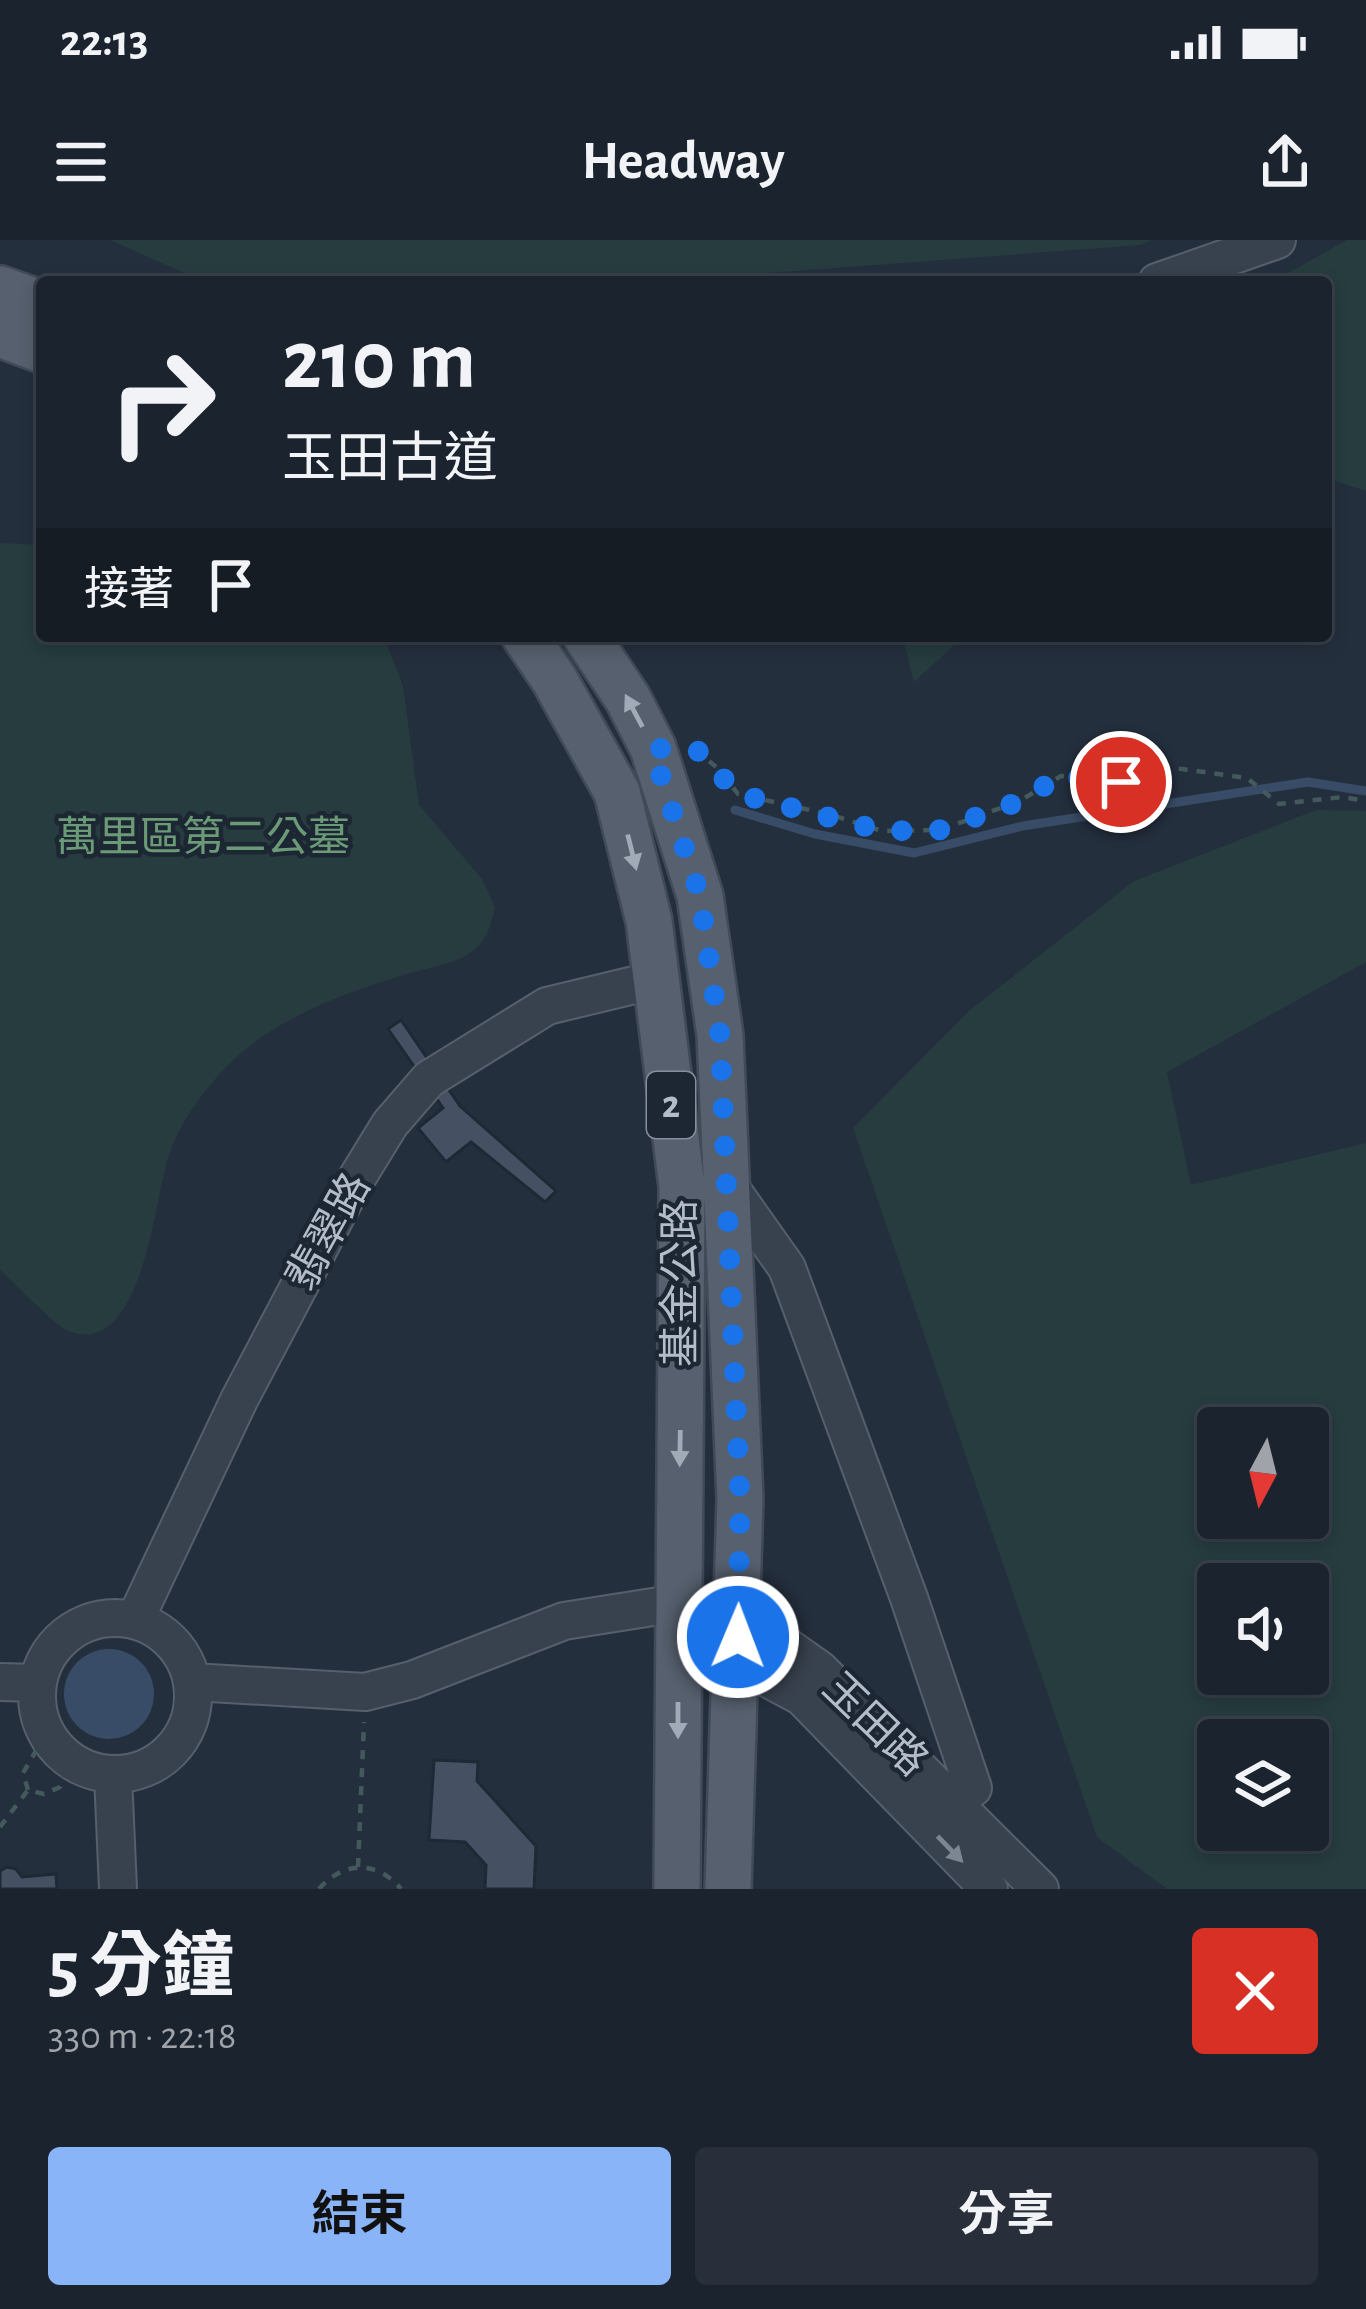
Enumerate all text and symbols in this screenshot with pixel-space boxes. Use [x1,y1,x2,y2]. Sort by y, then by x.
text: 22:13 [60,19,148,64]
icon: menu [48,129,114,195]
icon: share [1252,129,1318,195]
text: Headway [581,135,785,189]
text: 210 m [282,320,476,404]
icon: right [84,324,240,480]
text: 玉田古道 [282,433,498,487]
icon: arrive [198,552,264,618]
text: 接著 [84,568,174,613]
one-way arrow [624,693,644,728]
pin [1070,731,1172,833]
icon: arrive [1088,749,1154,815]
park label: 萬里區第二公墓 [56,815,350,859]
one-way arrow [623,833,642,870]
road number: 2 [647,1072,695,1138]
street label: 翡翠路 [278,1166,378,1297]
street label: 基金公路 [658,1199,702,1367]
north arrow [1197,1407,1329,1539]
map controls [1197,1407,1329,1851]
one-way arrow [670,1430,689,1468]
button: sound [1197,1563,1329,1695]
position arrow [675,1574,801,1700]
street label: 玉田路 [815,1665,936,1784]
one-way arrow [668,1702,687,1740]
button: layers [1197,1719,1329,1851]
one-way arrow [936,1834,964,1863]
button: close [1192,1928,1318,2054]
text: 5 分鐘 [48,1932,234,2004]
text: 330 m · 22:18 [48,2017,237,2056]
button: 結束 [48,2147,671,2285]
button: 分享 [695,2147,1318,2285]

